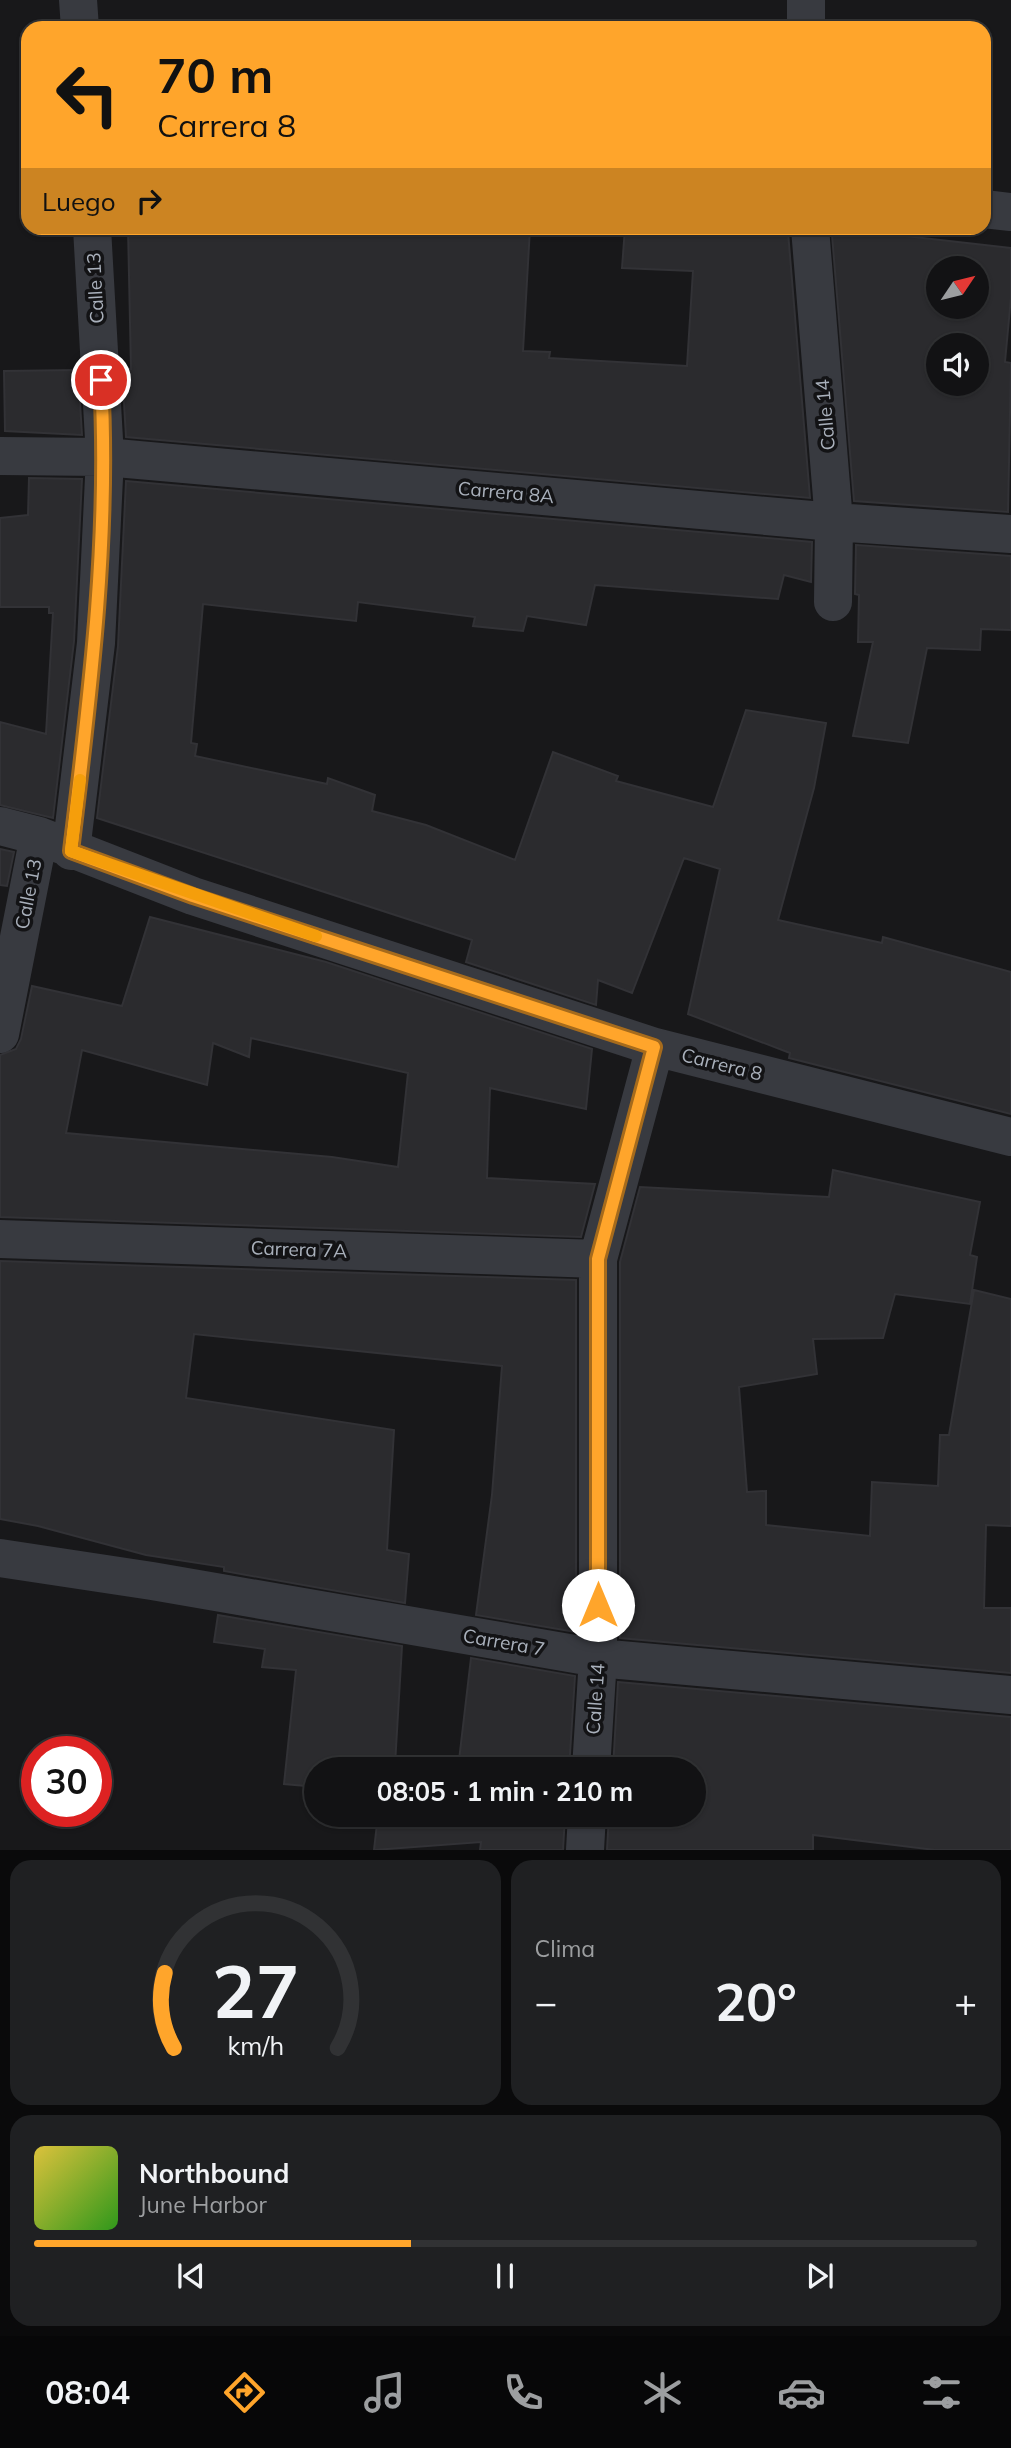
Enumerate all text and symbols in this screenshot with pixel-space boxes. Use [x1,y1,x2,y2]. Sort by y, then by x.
text: 70 m [157,44,273,105]
icon: left [42,49,133,140]
text: Carrera 8 [157,105,296,145]
icon: right [130,182,168,220]
text: Luego [42,185,116,218]
street label: Calle 13 [81,252,109,324]
north arrow [926,256,989,318]
map controls [926,256,989,396]
button: sound [926,333,989,396]
pin [71,350,131,410]
icon: arrive [82,361,120,399]
street label: Calle 14 [810,378,840,452]
street label: Carrera 8A [457,476,555,508]
street label: Calle 13 [9,857,47,931]
street label: Carrera 8 [679,1042,765,1086]
street label: Carrera 7A [250,1235,348,1263]
position arrow [561,1568,635,1642]
street label: Carrera 7 [461,1623,547,1661]
street label: Calle 14 [581,1663,609,1735]
speed limit sign: 30 [21,1736,112,1827]
text: 08:05 · 1 min · 210 m [377,1775,633,1808]
text: Clima [535,1934,595,1963]
text: 27 [212,1946,299,2037]
text: 20° [715,1969,797,2034]
text: − [535,1978,557,2026]
text: + [954,1978,977,2026]
text: km/h [227,2030,284,2061]
text: Northbound [139,2157,289,2190]
text: June Harbor [139,2190,267,2219]
icon: previous [172,2257,210,2295]
icon: pause [486,2257,524,2295]
icon: next [801,2257,839,2295]
icon: directions [220,2368,269,2417]
icon: music [360,2368,409,2417]
icon: phone [499,2368,548,2417]
icon: climate [638,2368,687,2417]
icon: car [777,2368,826,2417]
icon: filters [917,2368,966,2417]
text: 08:04 [45,2372,130,2412]

